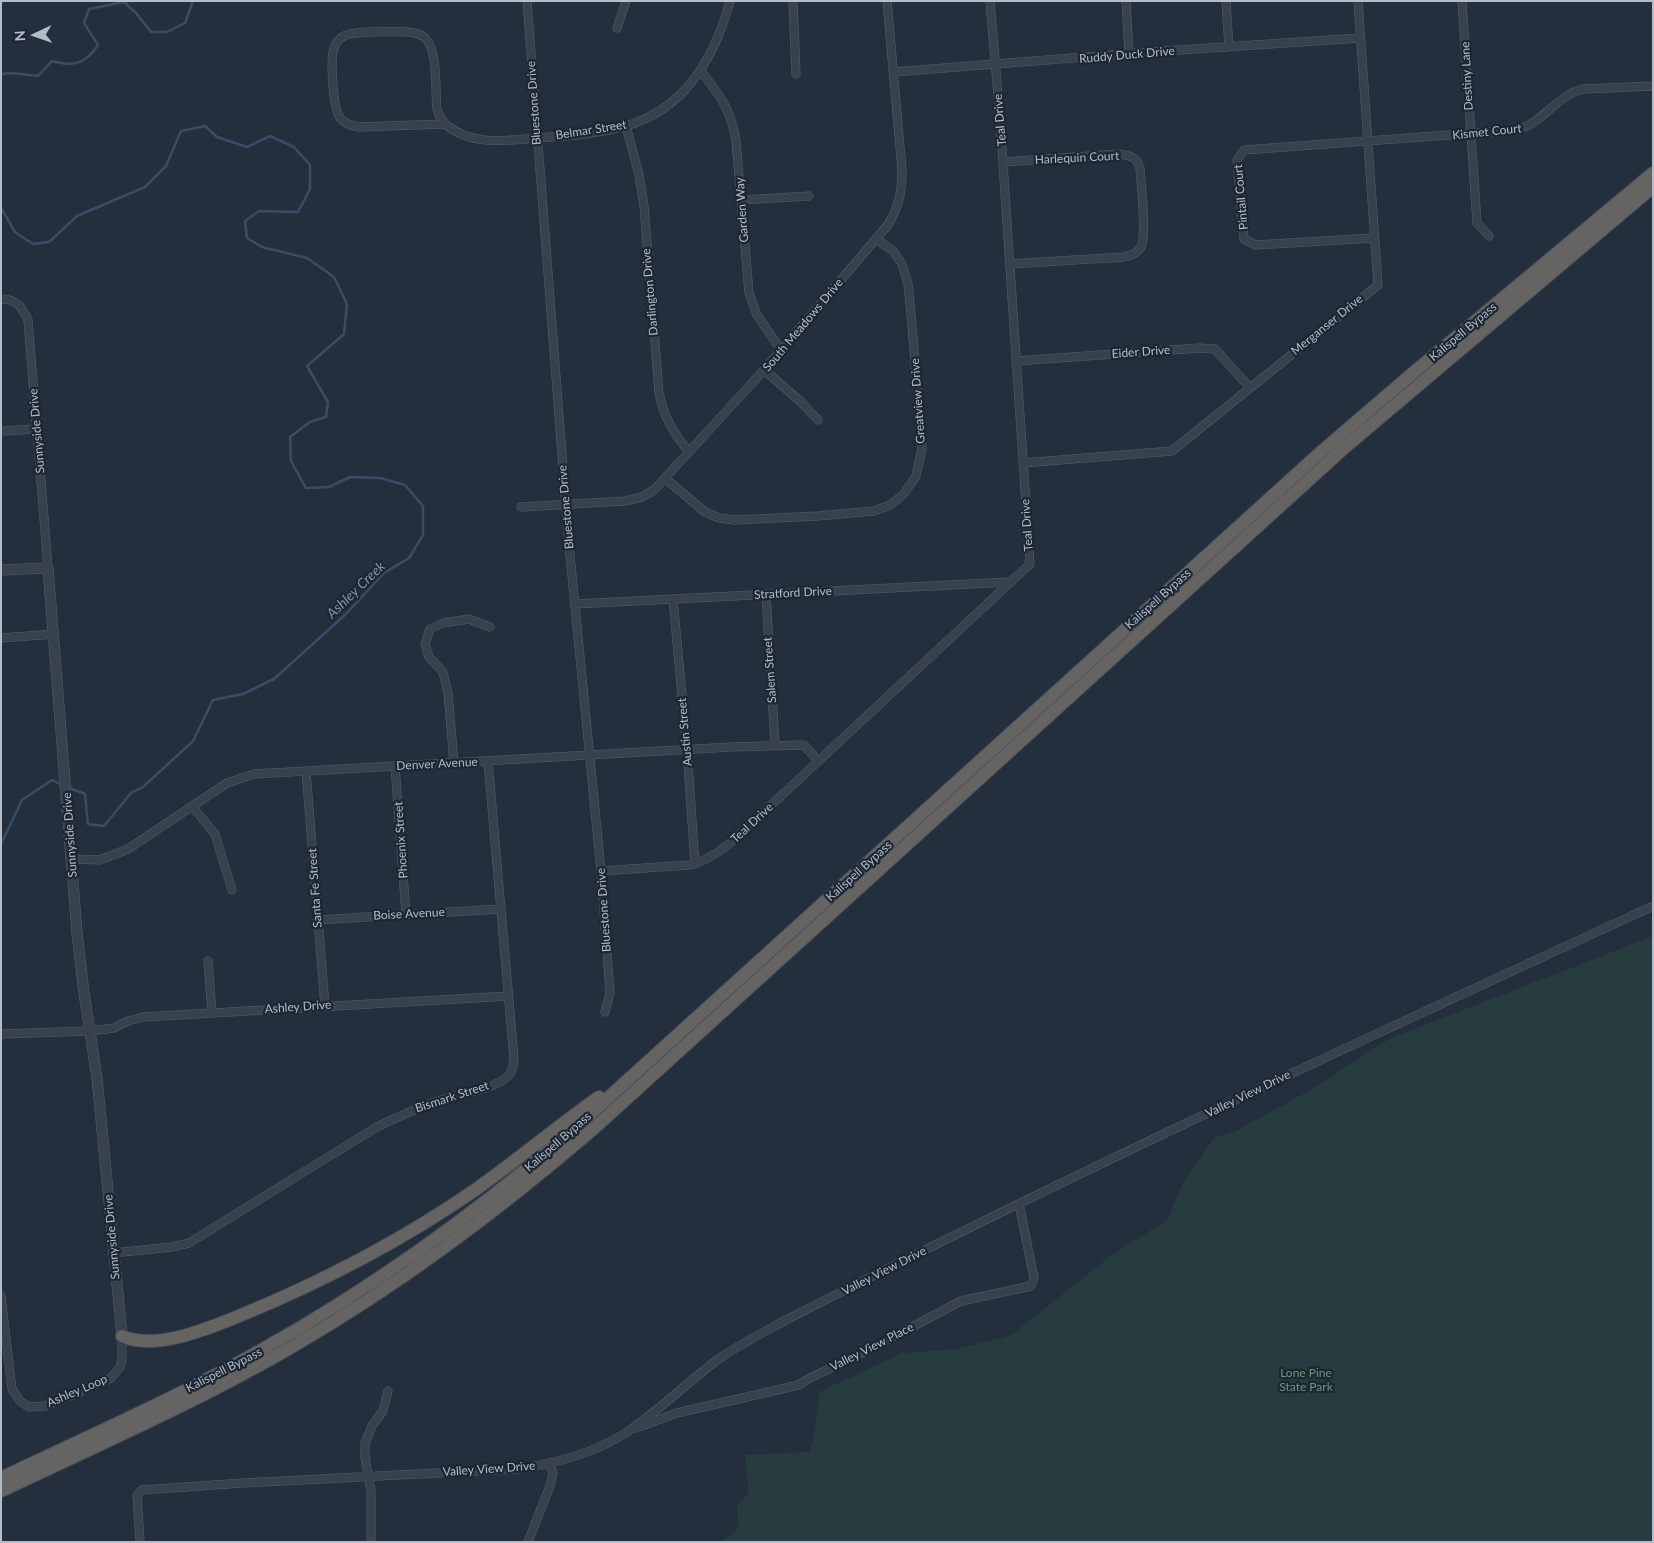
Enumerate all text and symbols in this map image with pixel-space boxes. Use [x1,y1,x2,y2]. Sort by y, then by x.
north arrow [10,10,60,60]
text: N [11,30,28,42]
street label: Destiny Lane [1458,41,1476,111]
street label: Ruddy Duck Drive [1079,44,1175,66]
street label: Bluestone Drive [524,60,544,146]
street label: Teal Drive [991,93,1009,147]
street label: Belmar Street [554,117,628,143]
street label: Kismet Court [1452,121,1522,143]
street label: Harlequin Court [1034,149,1120,167]
street label: Pintail Court [1231,164,1251,230]
street label: Garden Way [733,177,751,243]
street label: Darlington Drive [639,248,661,336]
street label: South Meadows Drive [760,276,846,374]
street label: Merganser Drive [1288,292,1366,358]
street label: Kalispell Bypass [1426,300,1500,364]
street label: Eider Drive [1111,343,1171,361]
street label: Greatview Drive [908,358,928,444]
street label: Sunnyside Drive [26,388,48,474]
street label: Bluestone Drive [555,464,577,550]
street label: Teal Drive [1018,498,1036,552]
water label: Ashley Creek [323,558,389,622]
street label: Kalispell Bypass [1122,566,1194,632]
street label: Stratford Drive [754,584,832,602]
street label: Salem Street [761,637,779,703]
street label: Austin Street [675,697,695,767]
street label: Denver Avenue [396,755,478,773]
street label: Sunnyside Drive [60,792,80,878]
street label: Teal Drive [728,800,776,846]
street label: Phoenix Street [391,801,411,879]
street label: Kalispell Bypass [823,838,895,904]
street label: Santa Fe Street [305,848,325,928]
street label: Bluestone Drive [594,867,614,953]
street label: Boise Avenue [373,905,445,923]
street label: Ashley Drive [264,997,332,1017]
street label: Valley View Drive [1203,1067,1293,1121]
street label: Bismark Street [413,1078,491,1116]
street label: Kalispell Bypass [522,1109,594,1175]
street label: Sunnyside Drive [101,1194,123,1280]
street label: Valley View Drive [839,1244,929,1298]
street label: Valley View Place [828,1320,916,1374]
street label: Kalispell Bypass [184,1345,264,1395]
park label: Lone Pine State Park [1279,1366,1333,1394]
street label: Ashley Loop [45,1372,109,1410]
street label: Valley View Drive [442,1459,536,1479]

